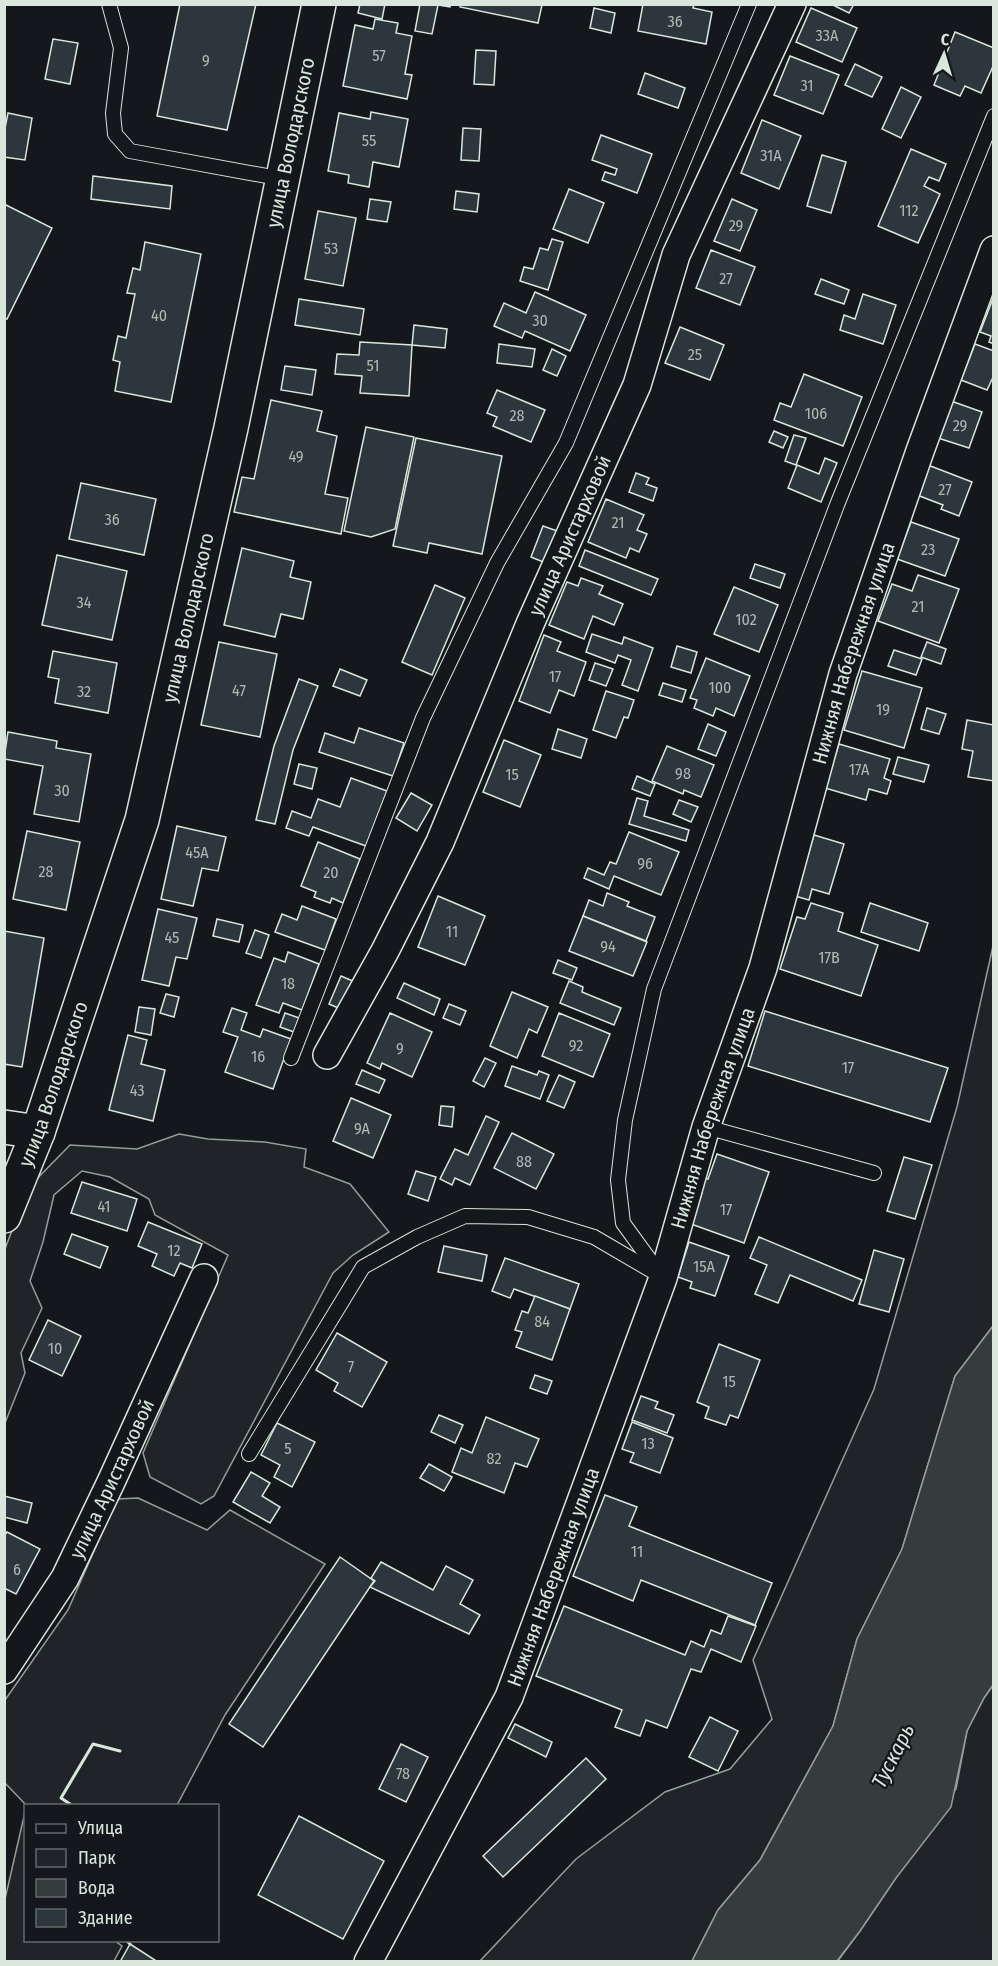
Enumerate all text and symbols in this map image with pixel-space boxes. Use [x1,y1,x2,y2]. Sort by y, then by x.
house number: 36 [667,12,683,31]
north arrow [914,24,974,84]
house number: 33А [816,26,839,45]
text: С [940,30,950,49]
house number: 57 [372,46,386,65]
house number: 9 [202,51,210,70]
street label: улица Володарского [261,55,320,230]
house number: 31 [800,76,814,95]
house number: 55 [362,131,376,150]
house number: 31А [760,146,782,165]
house number: 112 [899,201,919,220]
house number: 29 [729,216,744,235]
house number: 53 [324,239,338,258]
house number: 27 [719,269,733,288]
house number: 40 [151,306,167,325]
house number: 30 [532,311,548,330]
house number: 25 [688,345,702,364]
house number: 51 [367,356,379,375]
house number: 106 [805,404,827,423]
house number: 28 [509,406,525,425]
house number: 29 [953,416,968,435]
house number: 49 [288,447,304,466]
street label: улица Аристарховой [523,451,616,620]
house number: 27 [938,480,952,499]
house number: 36 [104,510,120,529]
house number: 21 [612,513,624,532]
street label: улица Володарского [157,530,219,705]
street label: Нижняя Набережная улица [807,539,900,767]
house number: 23 [921,540,935,559]
house number: 34 [77,593,92,612]
house number: 21 [912,597,924,616]
house number: 102 [735,610,757,629]
house number: 17 [549,667,562,686]
house number: 100 [709,678,731,697]
house number: 47 [232,681,246,700]
house number: 32 [77,682,91,701]
house number: 19 [876,700,890,719]
house number: 17А [849,760,870,779]
house number: 98 [675,764,691,783]
house number: 15 [505,765,519,784]
house number: 30 [54,781,70,800]
house number: 45А [185,843,209,862]
house number: 96 [637,854,653,873]
house number: 28 [38,862,54,881]
house number: 20 [323,863,339,882]
house number: 11 [446,922,458,941]
house number: 45 [165,928,179,947]
house number: 94 [600,937,616,956]
house number: 17В [818,948,840,967]
house number: 18 [281,974,295,993]
street label: улица Володарского [13,998,93,1170]
street label: Нижняя Набережная улица [666,1004,760,1232]
house number: 92 [569,1036,583,1055]
house number: 9 [396,1039,404,1058]
house number: 16 [251,1047,265,1066]
house number: 17 [842,1058,855,1077]
house number: 43 [130,1081,144,1100]
house number: 9А [354,1119,371,1138]
house number: 88 [516,1152,532,1171]
house number: 41 [97,1197,111,1216]
house number: 17 [720,1200,733,1219]
house number: 12 [167,1241,181,1260]
house number: 15А [693,1257,716,1276]
house number: 84 [534,1312,550,1331]
house number: 10 [48,1339,62,1358]
house number: 7 [348,1357,355,1376]
house number: 15 [722,1372,736,1391]
street label: улица Аристарховой [64,1395,159,1563]
house number: 13 [641,1434,655,1453]
house number: 5 [284,1439,292,1458]
house number: 82 [487,1449,501,1468]
street label: Нижняя Набережная улица [502,1464,604,1690]
house number: 11 [631,1542,643,1561]
house number: 6 [13,1560,21,1579]
water label: Тускарь [866,1719,920,1793]
house number: 78 [396,1764,410,1783]
legend [24,1804,219,1942]
text: Улица [77,1817,123,1839]
text: Парк [78,1847,116,1869]
text: Вода [78,1877,115,1899]
text: Здание [78,1907,133,1929]

